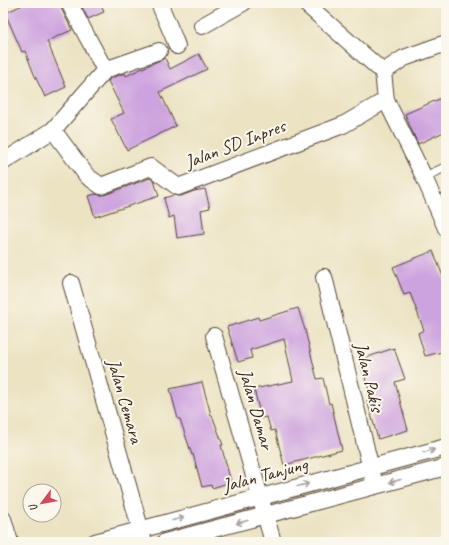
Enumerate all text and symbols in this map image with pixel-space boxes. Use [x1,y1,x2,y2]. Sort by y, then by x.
street label: Jalan SD Inpres [180,113,290,174]
street label: Jalan Pakis [349,339,390,417]
street label: Jalan Cemara [101,355,149,447]
street label: Jalan Damar [233,365,279,454]
one-way arrow [422,447,435,455]
street label: Jalan Tanjung [219,452,311,498]
one-way arrow [389,478,402,485]
one-way arrow [297,481,310,488]
north arrow [22,483,62,523]
text: U [25,500,41,514]
one-way arrow [171,515,184,523]
one-way arrow [236,518,249,526]

